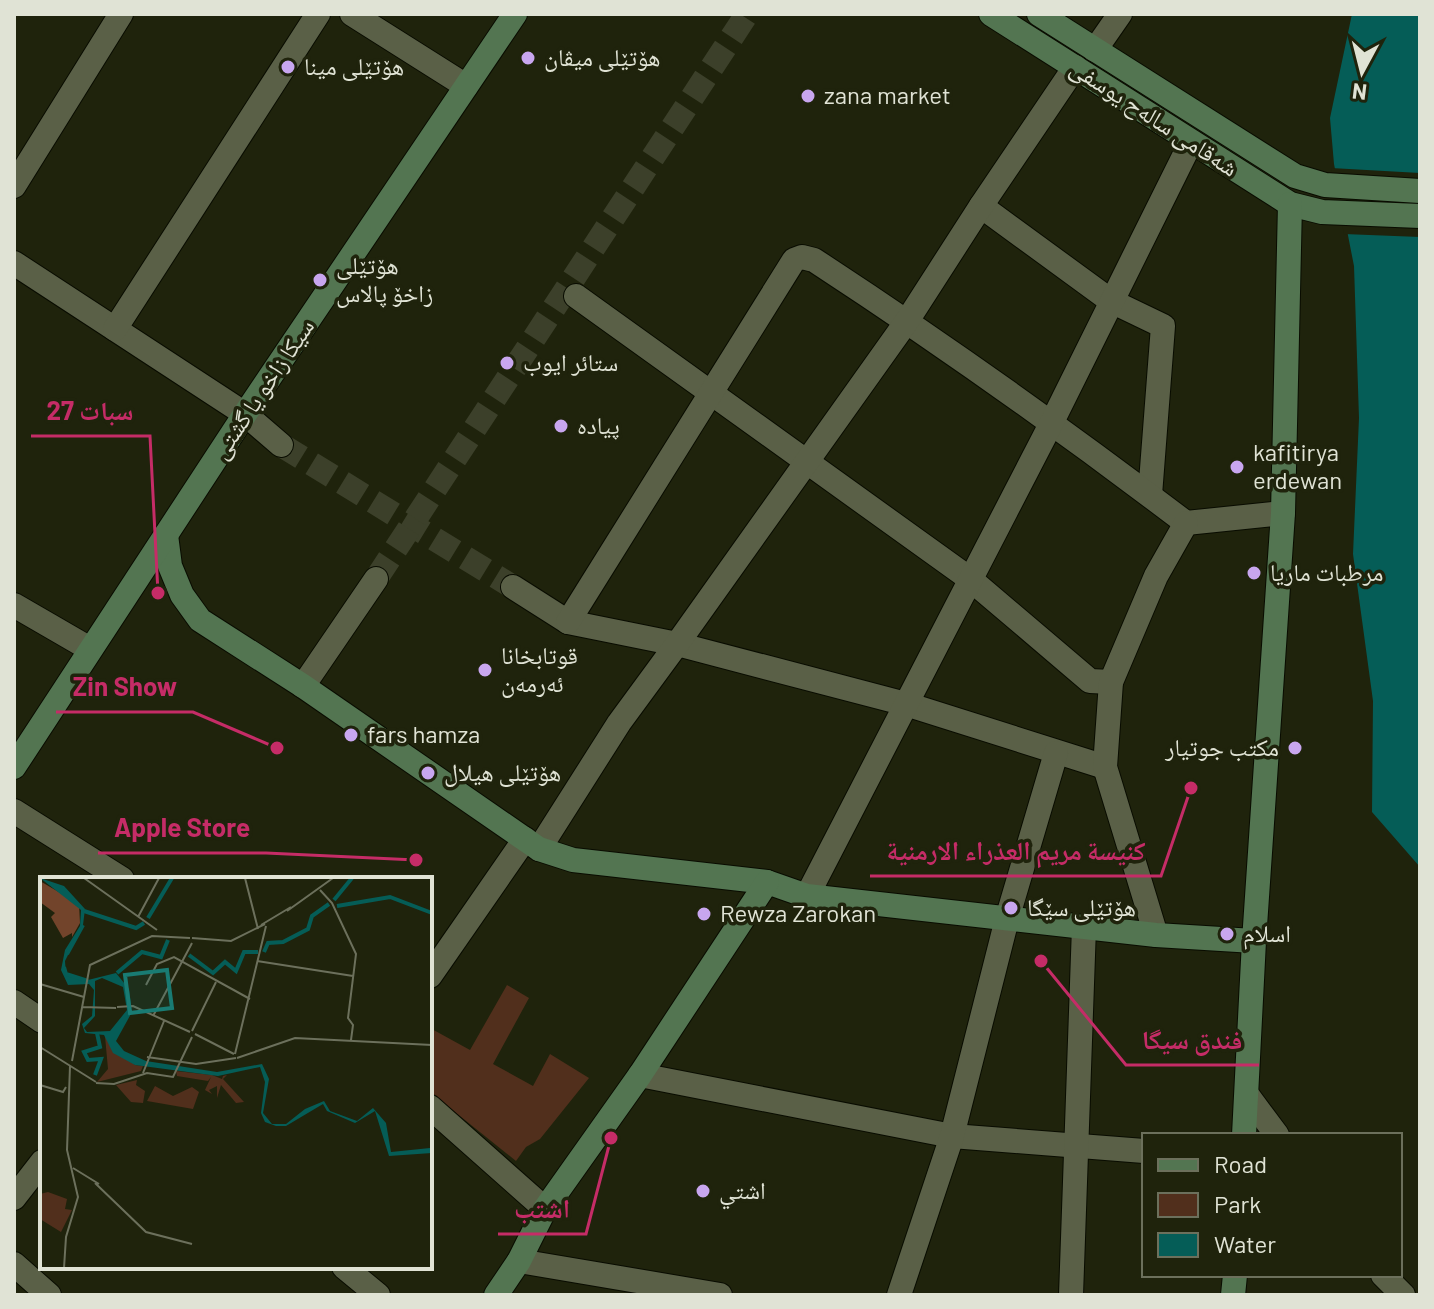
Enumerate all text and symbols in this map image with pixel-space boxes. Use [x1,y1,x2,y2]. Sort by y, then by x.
north arrow [1322,32,1402,112]
place label: هۆتێلی میڤان [544,42,660,72]
marker: هۆتێلی میڤان [519,49,537,67]
place label: هۆتێلی مینا [304,51,404,81]
street label: شەقامی سالەح یوسفی [1065,52,1244,183]
marker: هۆتێلی مینا [279,58,297,76]
text: N [1351,79,1368,107]
place label: zana market [824,80,951,109]
marker: zana market [799,87,817,105]
place label: هۆتێلی زاخۆ پالاس [336,250,433,308]
marker: هۆتێلی زاخۆ پالاس [311,271,329,289]
street label: سیکا زاخو یا گشتى [204,313,320,464]
place label: ستائر ايوب [523,347,618,377]
marker: ستائر ايوب [498,354,516,372]
callout: 27 سبات [31,386,150,436]
text: 27 سبات [47,394,133,426]
place label: پیادە [577,410,620,440]
marker: پیادە [552,417,570,435]
place label: kafitirya erdewan [1253,437,1342,494]
marker: kafitirya erdewan [1228,458,1246,476]
place label: مرطبات ماريا [1270,557,1383,587]
marker: مرطبات ماريا [1245,564,1263,582]
place label: قوتابخانا ئه‌رمه‌ن [501,640,578,698]
marker: قوتابخانا ئه‌رمه‌ن [476,661,494,679]
callout: Zin Show [56,662,193,712]
text: Zin Show [73,670,177,701]
place label: fars hamza [367,719,480,748]
marker: fars hamza [342,726,360,744]
place label: مکتب جوتیار [1164,732,1279,762]
marker: مکتب جوتیار [1286,739,1304,757]
place label: هۆتێلی هیلال [444,757,561,787]
marker: هۆتێلی هیلال [419,764,437,782]
callout: Apple Store [98,803,266,853]
text: Apple Store [114,811,250,842]
callout: كنيسة مريم العذراء الارمنية [870,826,1161,876]
text: كنيسة مريم العذراء الارمنية [886,834,1146,869]
inset map [40,877,432,1269]
place label: هۆتێلی سێگا [1027,892,1136,922]
place label: Rewza Zarokan [720,898,876,927]
marker: هۆتێلی سێگا [1002,899,1020,917]
marker: Rewza Zarokan [695,905,713,923]
place label: اسلام [1243,918,1291,950]
marker: اسلام [1218,925,1236,943]
callout: فندق سيگا [1126,1015,1259,1065]
text: فندق سيگا [1142,1023,1242,1056]
legend [1142,1133,1402,1277]
text: Road [1214,1149,1267,1178]
place label: اشتي [719,1175,766,1210]
marker: اشتي [694,1182,712,1200]
callout: اشتب [498,1184,586,1234]
text: Park [1214,1189,1261,1218]
text: اشتب [514,1192,570,1224]
text: Water [1214,1229,1276,1258]

